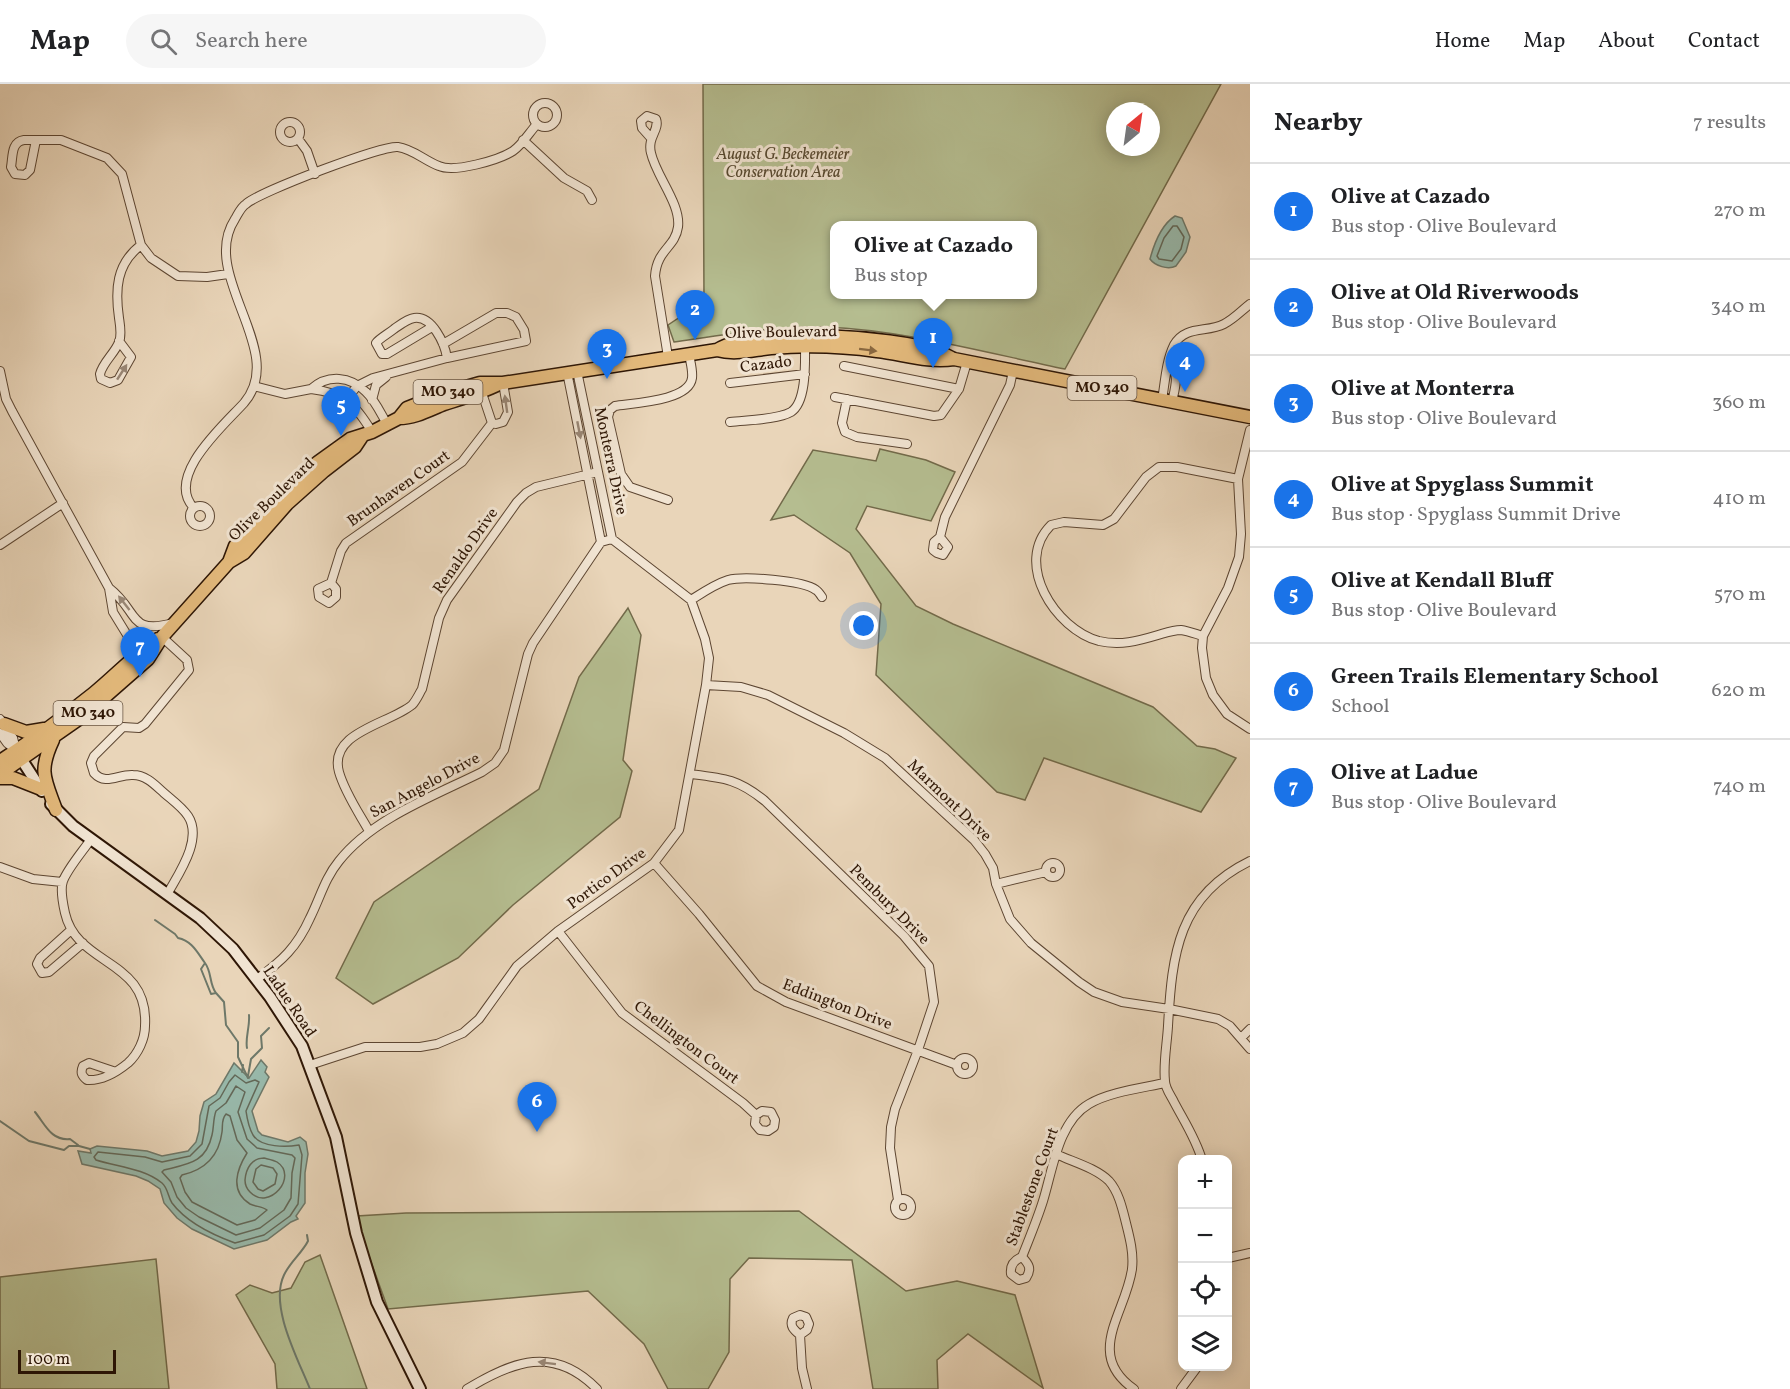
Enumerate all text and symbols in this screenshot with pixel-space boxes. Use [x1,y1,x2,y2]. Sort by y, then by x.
search box [126,14,546,68]
text: Map [30,22,90,61]
icon: search [147,25,180,58]
text: Search here [195,26,308,57]
text: Home [1435,27,1490,56]
text: Map [1523,27,1565,56]
text: About [1598,27,1655,56]
text: Contact [1688,27,1760,56]
north arrow [1106,102,1160,156]
text: Nearby [1274,105,1363,141]
text: 7 results [1693,109,1766,137]
park label: August G. Beckemeier Conservation Area [715,144,851,184]
text: Olive at Cazado [1331,182,1490,213]
text: 1 [1289,197,1298,225]
text: 270 m [1713,197,1766,225]
text: Bus stop · Olive Boulevard [1331,213,1557,241]
popup [830,221,1037,299]
text: Olive at Cazado [854,231,1013,262]
text: Bus stop [854,262,928,290]
text: Olive at Old Riverwoods [1331,278,1579,309]
pin: 2 [676,290,714,340]
text: 2 [1288,293,1299,321]
text: 340 m [1710,293,1766,321]
text: Bus stop · Olive Boulevard [1331,309,1557,337]
pin: 1 [914,318,952,368]
street label: Olive Boulevard [725,321,837,345]
pin: 3 [588,330,626,379]
pin: 4 [1166,342,1204,392]
one-way arrow [859,345,878,355]
street label: Cazado [739,351,793,379]
one-way arrow [117,364,128,380]
text: Olive at Monterra [1331,374,1515,405]
road number: MO 340 [1068,376,1136,400]
road number: MO 340 [414,380,482,404]
pin: 5 [322,386,360,436]
text: 3 [1288,389,1299,417]
text: 360 m [1712,389,1766,417]
one-way arrow [502,394,511,413]
street label: Monterra Drive [588,405,632,517]
text: Bus stop · Olive Boulevard [1331,405,1557,433]
one-way arrow [575,420,584,439]
street label: Brunhaven Court [343,445,455,533]
street label: Olive Boulevard [224,453,320,547]
text: Olive at Spyglass Summit [1331,470,1593,501]
text: 4 [1287,485,1300,513]
text: 410 m [1713,485,1766,513]
text: Bus stop · Spyglass Summit Drive [1331,501,1621,529]
street label: Renaldo Drive [428,504,504,598]
text: Olive at Kendall Bluff [1331,566,1552,597]
text: 5 [1289,581,1298,609]
text: 570 m [1714,581,1766,609]
one-way arrow [118,595,131,611]
text: Bus stop · Olive Boulevard [1331,597,1557,625]
your location [849,611,878,640]
pin: 7 [120,628,160,677]
text: Green Trails Elementary School [1331,662,1658,693]
text: 6 [1288,677,1299,705]
text: 620 m [1712,677,1766,705]
text: School [1331,693,1389,721]
road number: MO 340 [54,701,122,725]
street label: San Angelo Drive [366,748,484,824]
street label: Marmont Drive [902,755,996,847]
text: Olive at Ladue [1331,758,1478,789]
text: 7 [1289,773,1298,801]
text: 740 m [1713,773,1766,801]
text: Bus stop · Olive Boulevard [1331,789,1557,817]
street label: Portico Drive [563,843,651,915]
street label: Pembury Drive [844,860,934,950]
street label: Ladue Road [257,962,321,1042]
street label: Eddington Drive [779,974,895,1036]
street label: Chellington Court [629,996,744,1090]
pin: 6 [518,1082,556,1132]
street label: Stablestone Court [1001,1124,1065,1249]
map controls [1178,1155,1232,1371]
button: + [1178,1155,1232,1209]
button: − [1178,1209,1232,1263]
button: locate [1178,1263,1232,1317]
button: layers [1178,1317,1232,1371]
scale bar [18,1347,116,1374]
text: 100 m [27,1349,70,1371]
one-way arrow [537,1358,556,1368]

